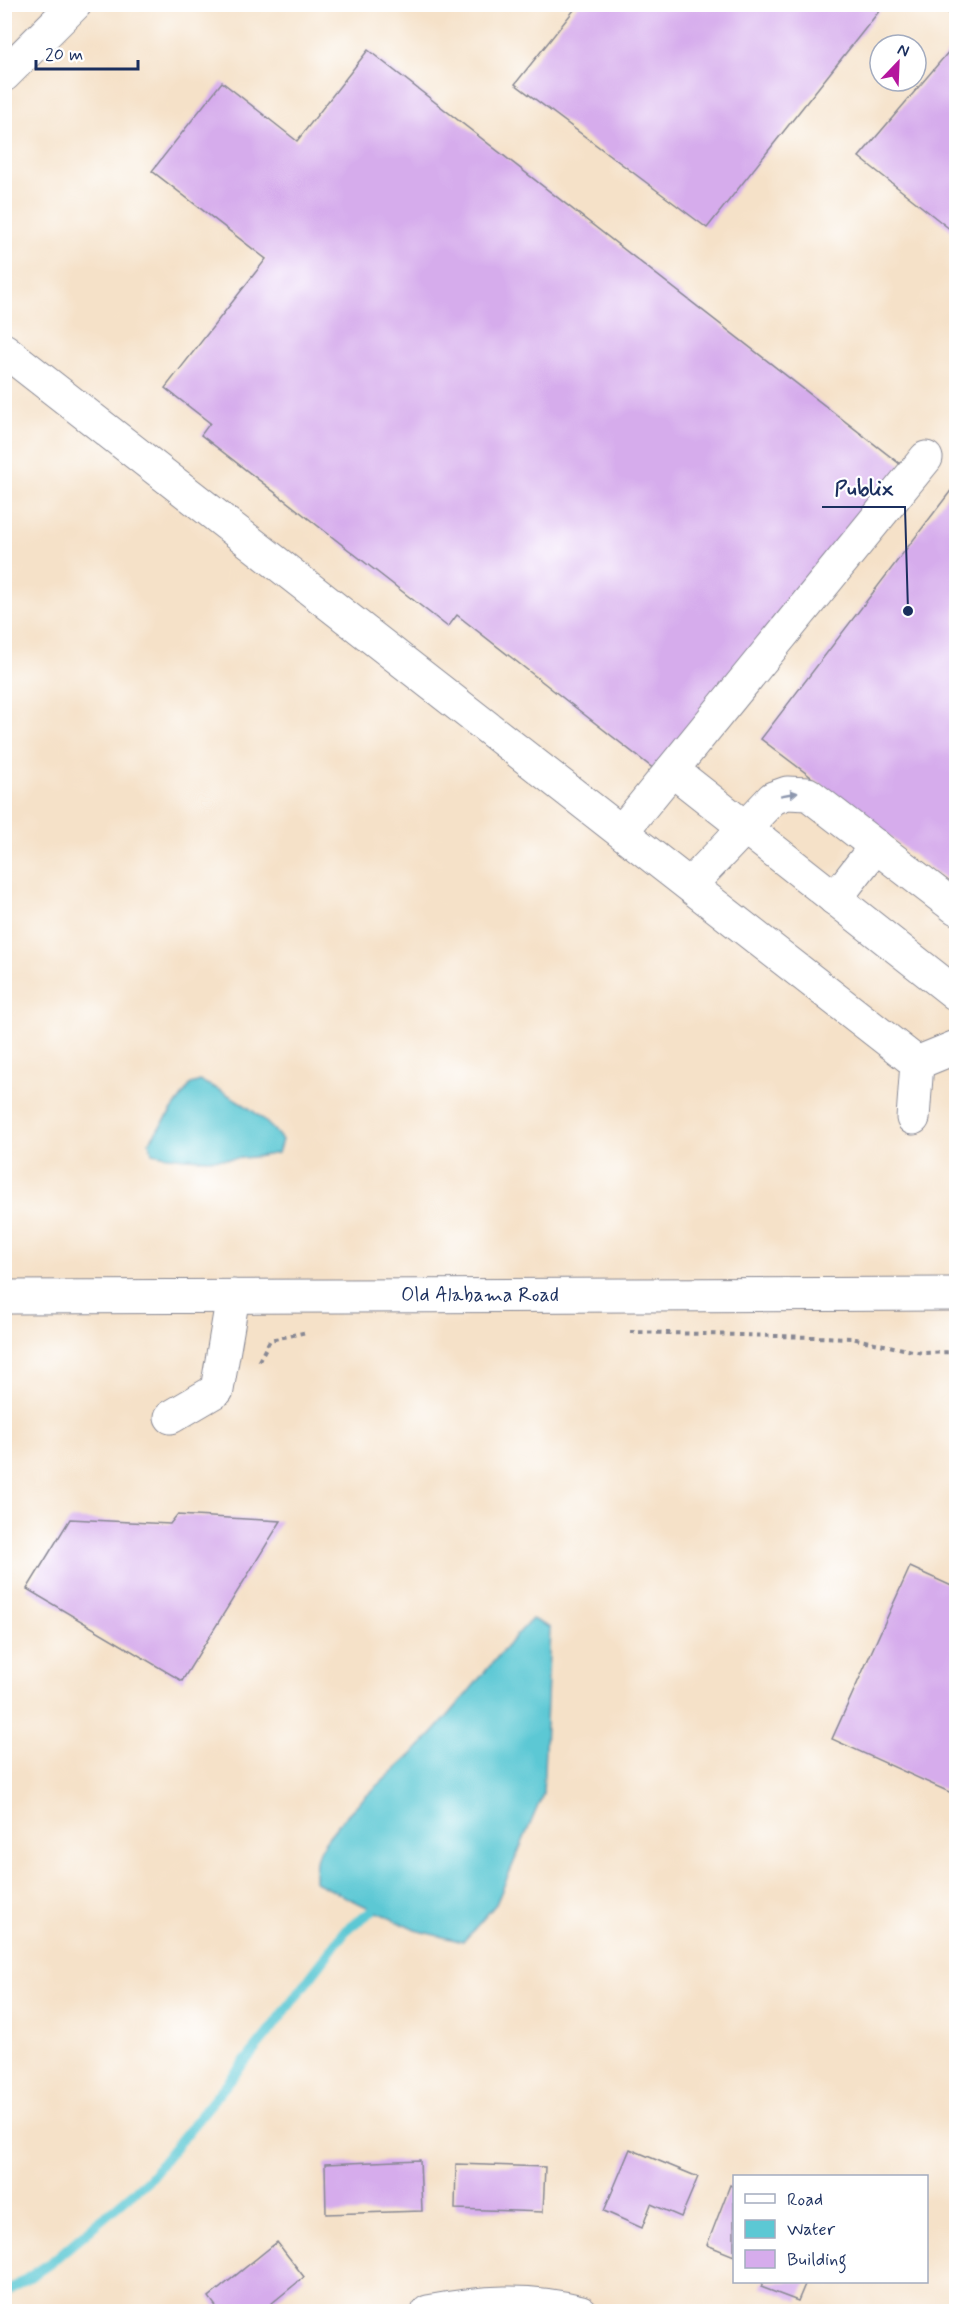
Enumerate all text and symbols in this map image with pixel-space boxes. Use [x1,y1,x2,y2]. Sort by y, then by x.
scale bar [36,33,138,71]
north arrow [868,33,928,93]
text: N [894,39,912,62]
text: 20 m [45,43,83,67]
callout: Publix [822,468,905,507]
text: Publix [834,475,895,503]
one-way arrow [780,789,799,798]
street label: Old Alabama Road [401,1282,559,1309]
legend [733,2175,928,2283]
text: Road [787,2188,823,2212]
text: Water [787,2218,836,2242]
text: Building [787,2248,847,2274]

